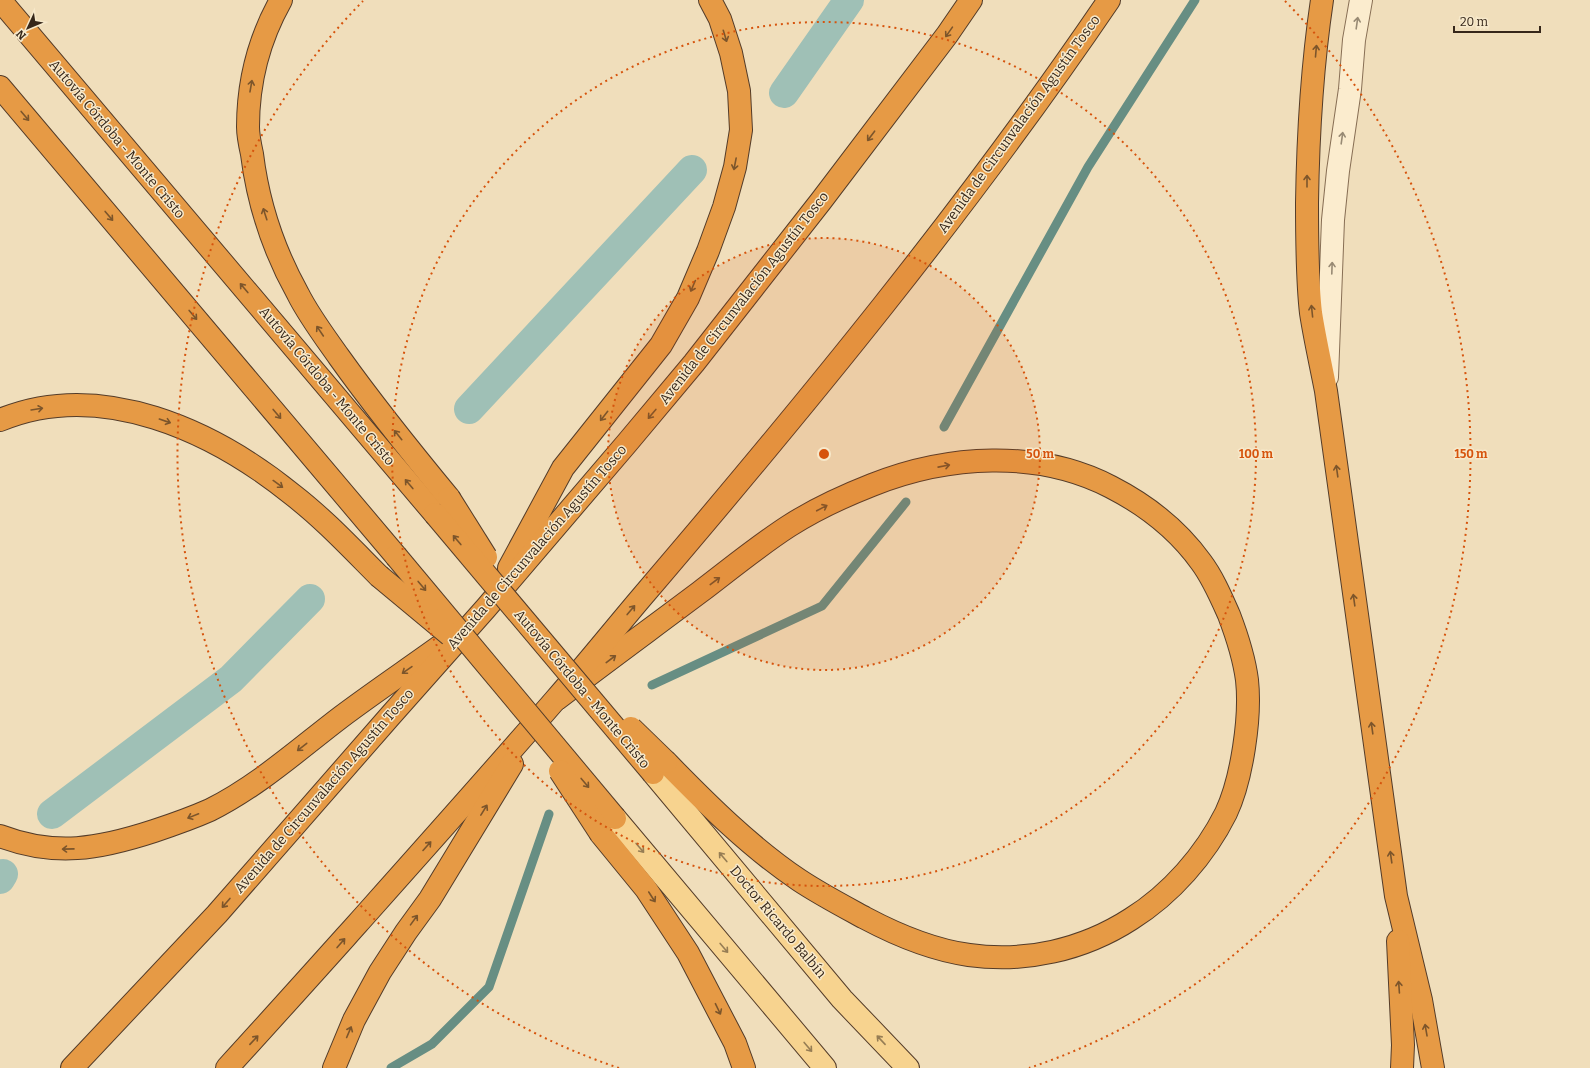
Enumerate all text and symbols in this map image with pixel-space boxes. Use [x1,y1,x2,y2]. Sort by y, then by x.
north arrow [8,8,48,48]
scale bar [1454,8,1540,34]
street label: Avenida de Circunvalación Agustín Tosco [934,12,1104,236]
text: 20 m [1460,15,1489,29]
one-way arrow [1353,17,1361,30]
one-way arrow [945,26,953,37]
text: N [13,27,29,42]
one-way arrow [722,29,729,42]
one-way arrow [1312,45,1319,58]
street label: Autovía Córdoba - Monte Cristo [46,56,188,222]
one-way arrow [247,80,255,93]
one-way arrow [21,111,30,122]
one-way arrow [867,130,875,141]
one-way arrow [1338,132,1346,145]
one-way arrow [731,157,739,170]
one-way arrow [1303,175,1311,188]
street label: Avenida de Circunvalación Agustín Tosco [656,188,832,408]
one-way arrow [260,208,268,220]
one-way arrow [105,210,114,221]
one-way arrow [1328,262,1335,275]
one-way arrow [689,280,696,292]
one-way arrow [239,283,248,294]
street label: Autovía Córdoba - Monte Cristo [256,303,398,469]
one-way arrow [1308,305,1315,318]
one-way arrow [189,310,198,320]
one-way arrow [316,325,324,337]
one-way arrow [30,405,43,413]
one-way arrow [272,409,281,420]
one-way arrow [647,409,656,419]
one-way arrow [600,411,609,422]
one-way arrow [159,418,171,426]
one-way arrow [393,430,402,441]
street label: Avenida de Circunvalación Agustín Tosco [444,441,630,653]
centre of rings [817,447,831,461]
text: 50 m [1026,447,1054,461]
text: 100 m [1239,447,1274,461]
text: 150 m [1455,447,1488,461]
one-way arrow [937,461,950,469]
one-way arrow [1333,465,1341,478]
one-way arrow [405,478,414,489]
one-way arrow [273,480,284,488]
one-way arrow [816,504,828,512]
one-way arrow [452,534,461,545]
one-way arrow [709,577,720,585]
one-way arrow [417,581,426,591]
one-way arrow [1350,593,1358,606]
one-way arrow [626,605,635,615]
street label: Autovía Córdoba - Monte Cristo [511,606,653,772]
one-way arrow [605,654,616,663]
one-way arrow [402,666,413,674]
street label: Avenida de Circunvalación Agustín Tosco [231,685,417,897]
one-way arrow [1368,722,1376,735]
one-way arrow [297,743,308,751]
one-way arrow [581,777,590,788]
one-way arrow [481,804,489,816]
one-way arrow [188,813,200,821]
one-way arrow [423,841,432,851]
one-way arrow [636,843,645,854]
one-way arrow [62,845,75,853]
one-way arrow [718,851,727,862]
one-way arrow [1387,851,1395,864]
street label: Doctor Ricardo Balbín [726,862,830,982]
one-way arrow [648,892,656,903]
one-way arrow [222,897,231,908]
one-way arrow [410,915,418,926]
one-way arrow [336,937,345,948]
one-way arrow [719,942,728,953]
one-way arrow [1396,981,1403,994]
one-way arrow [715,1003,722,1015]
one-way arrow [1422,1023,1430,1036]
one-way arrow [346,1027,353,1039]
one-way arrow [249,1034,258,1045]
one-way arrow [876,1035,886,1045]
one-way arrow [803,1042,812,1053]

